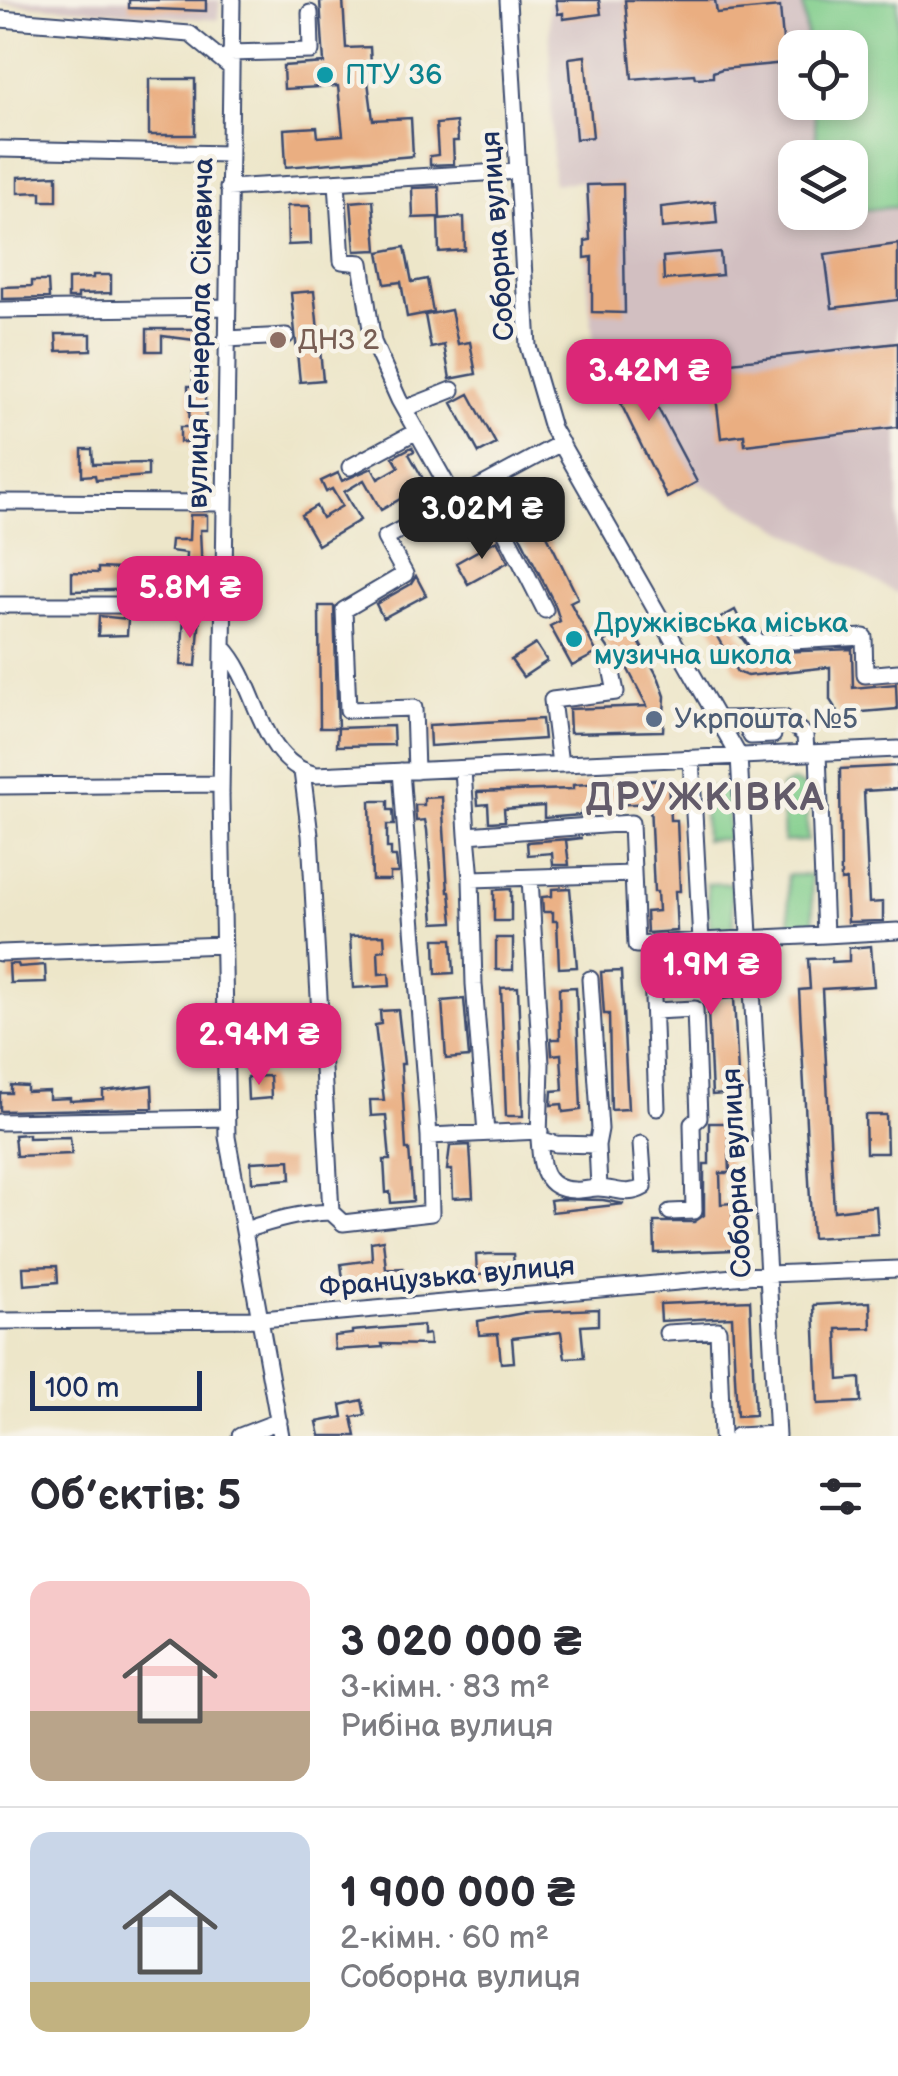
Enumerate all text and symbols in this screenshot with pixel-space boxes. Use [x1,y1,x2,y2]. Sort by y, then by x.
map controls [778,30,868,230]
button: locate [778,30,868,120]
place label: ПТУ 36 [345,59,442,92]
marker: ПТУ 36 [314,64,336,86]
street label: Соборна вулиця [474,130,522,342]
button: layers [778,140,868,230]
street label: вулиця Генерала Сікевича [181,157,221,509]
place label: ДНЗ 2 [298,324,380,357]
marker: ДНЗ 2 [267,329,289,351]
pin: 3.42M ₴ [557,339,741,424]
text: 3.42M ₴ [588,352,710,391]
pin: 3.02M ₴ [390,477,574,562]
text: 3.02M ₴ [421,490,543,529]
pin: 5.8M ₴ [109,556,271,641]
text: 5.8M ₴ [139,569,241,608]
place label: Дружківська міська музична школа [594,607,849,672]
marker: Дружківська міська музична школа [563,628,585,650]
place label: Укрпошта №5 [674,703,858,736]
marker: Укрпошта №5 [643,708,665,730]
district label: ДРУЖКІВКА [586,776,826,821]
pin: 1.9M ₴ [630,933,792,1018]
text: 1.9M ₴ [663,946,759,985]
pin: 2.94M ₴ [167,1003,351,1088]
text: 2.94M ₴ [198,1016,320,1055]
street label: Соборна вулиця [715,1067,759,1279]
street label: Французька вулиця [318,1249,576,1305]
scale bar [30,1366,202,1410]
text: 100 m [45,1372,119,1405]
icon: filters [813,1469,868,1524]
text: Об’єктів: 5 [30,1471,241,1522]
text: 3 020 000 ₴ [340,1617,582,1668]
icon: home [110,1621,230,1741]
text: 3-кімн. · 83 m² [340,1668,550,1707]
text: Рибіна вулиця [340,1707,553,1746]
text: 1 900 000 ₴ [340,1868,575,1919]
icon: home [110,1872,230,1992]
text: 2-кімн. · 60 m² [340,1919,549,1958]
text: Соборна вулиця [340,1958,580,1997]

